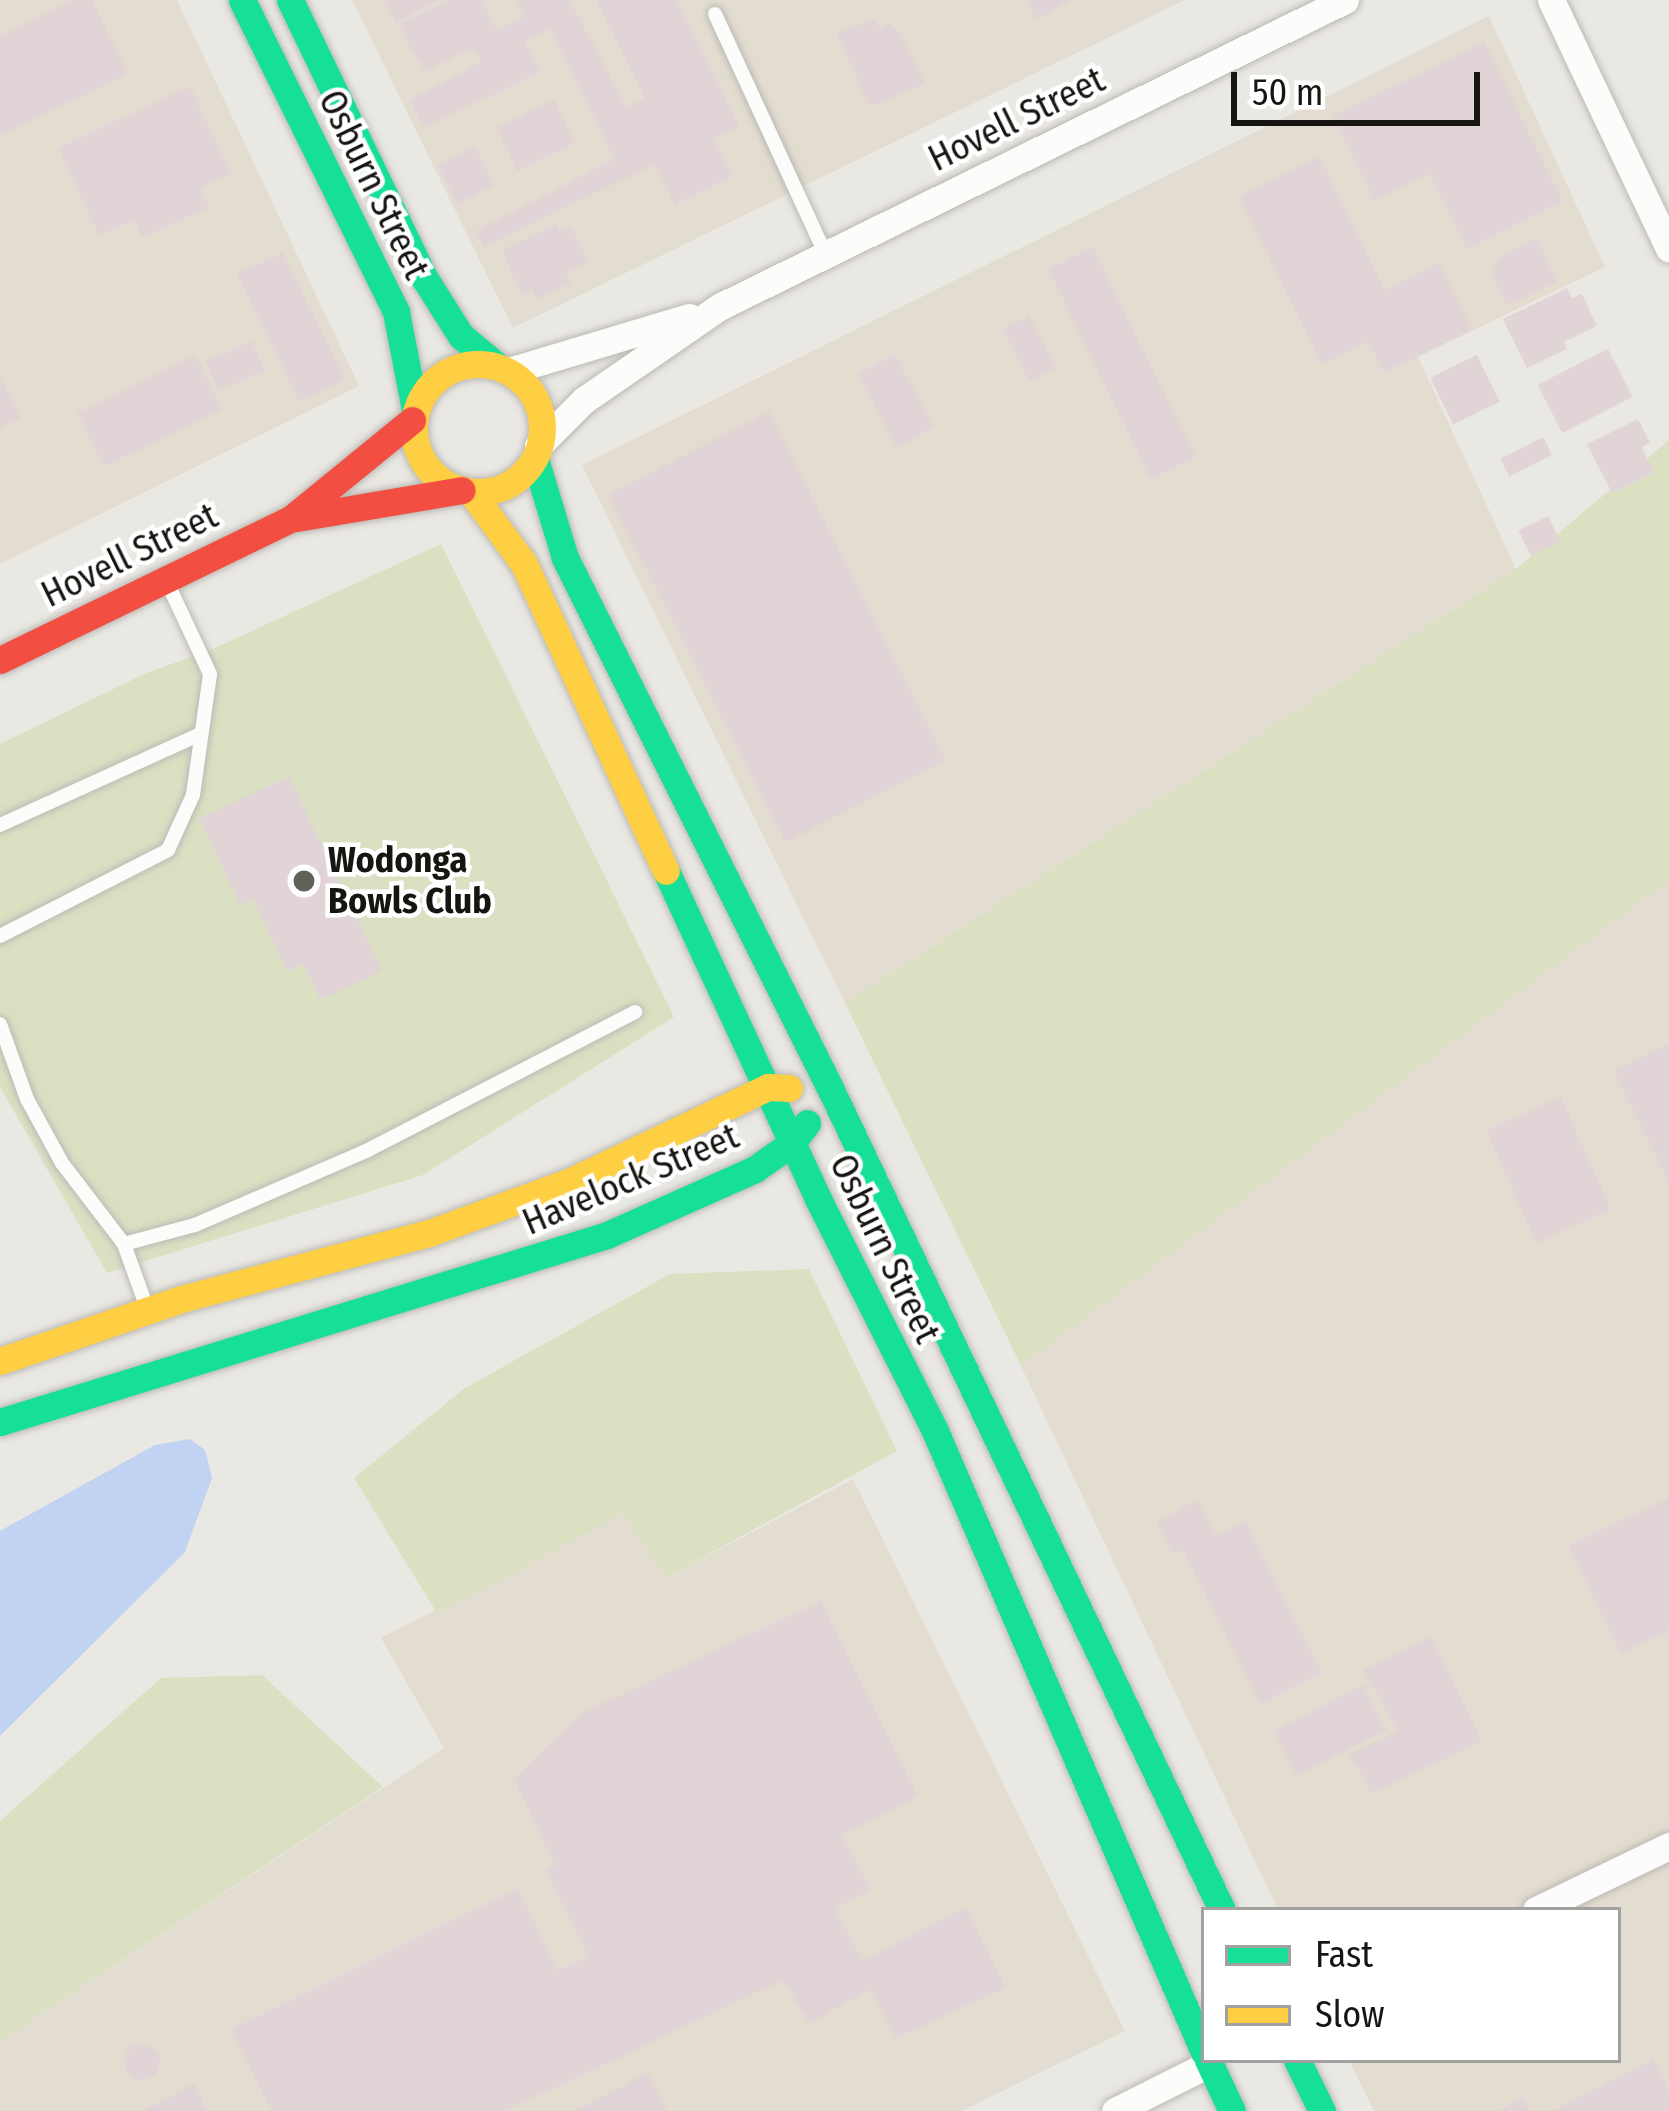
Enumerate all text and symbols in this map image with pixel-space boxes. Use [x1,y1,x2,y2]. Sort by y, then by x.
scale bar [1237,48,1486,122]
street label: Hovell Street [922,59,1112,181]
text: 50 m [1252,71,1323,115]
street label: Osburn Street [309,84,437,286]
street label: Hovell Street [35,495,225,617]
place label: Wodonga Bowls Club [328,838,492,923]
marker: Wodonga Bowls Club [291,868,317,894]
street label: Havelock Street [517,1115,745,1245]
street label: Osburn Street [820,1148,948,1350]
legend [1201,1907,1621,2063]
text: Fast [1315,1933,1373,1977]
text: Slow [1315,1993,1385,2037]

